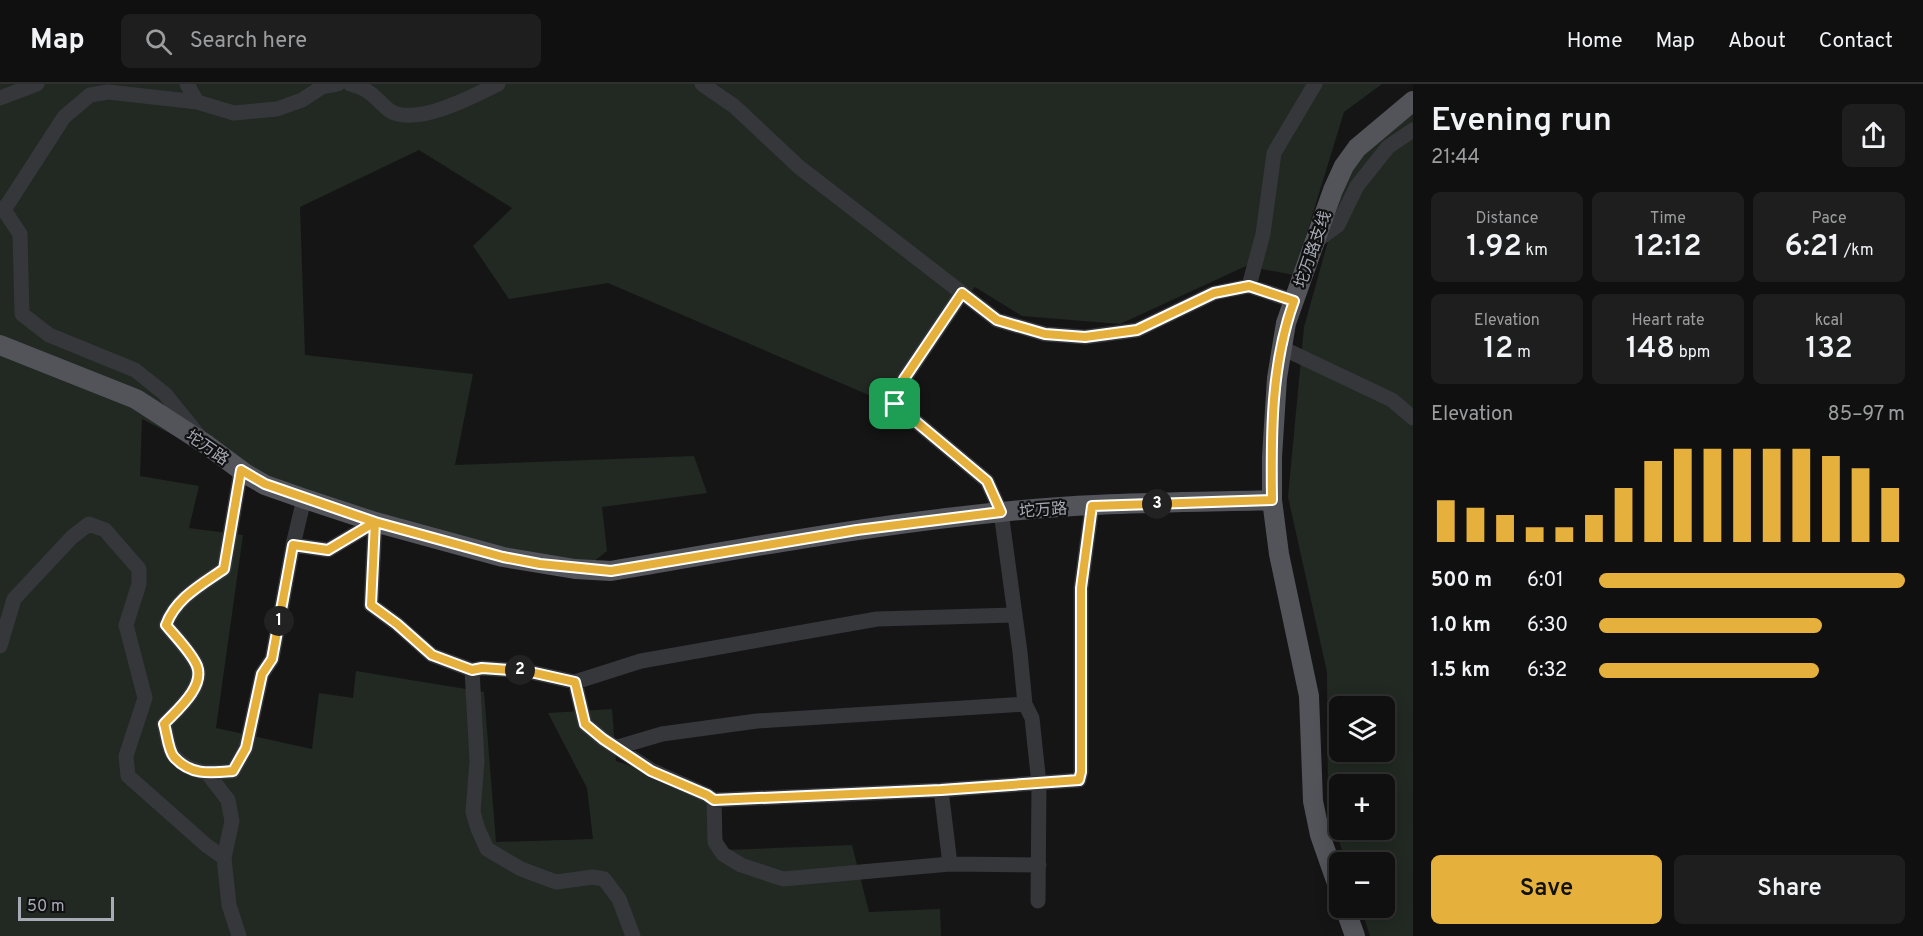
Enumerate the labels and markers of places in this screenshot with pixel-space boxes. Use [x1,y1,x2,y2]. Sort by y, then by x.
pin [869,378,920,429]
pin: 3 [1142,489,1172,519]
pin: 1 [264,606,294,636]
pin: 2 [505,655,535,685]

